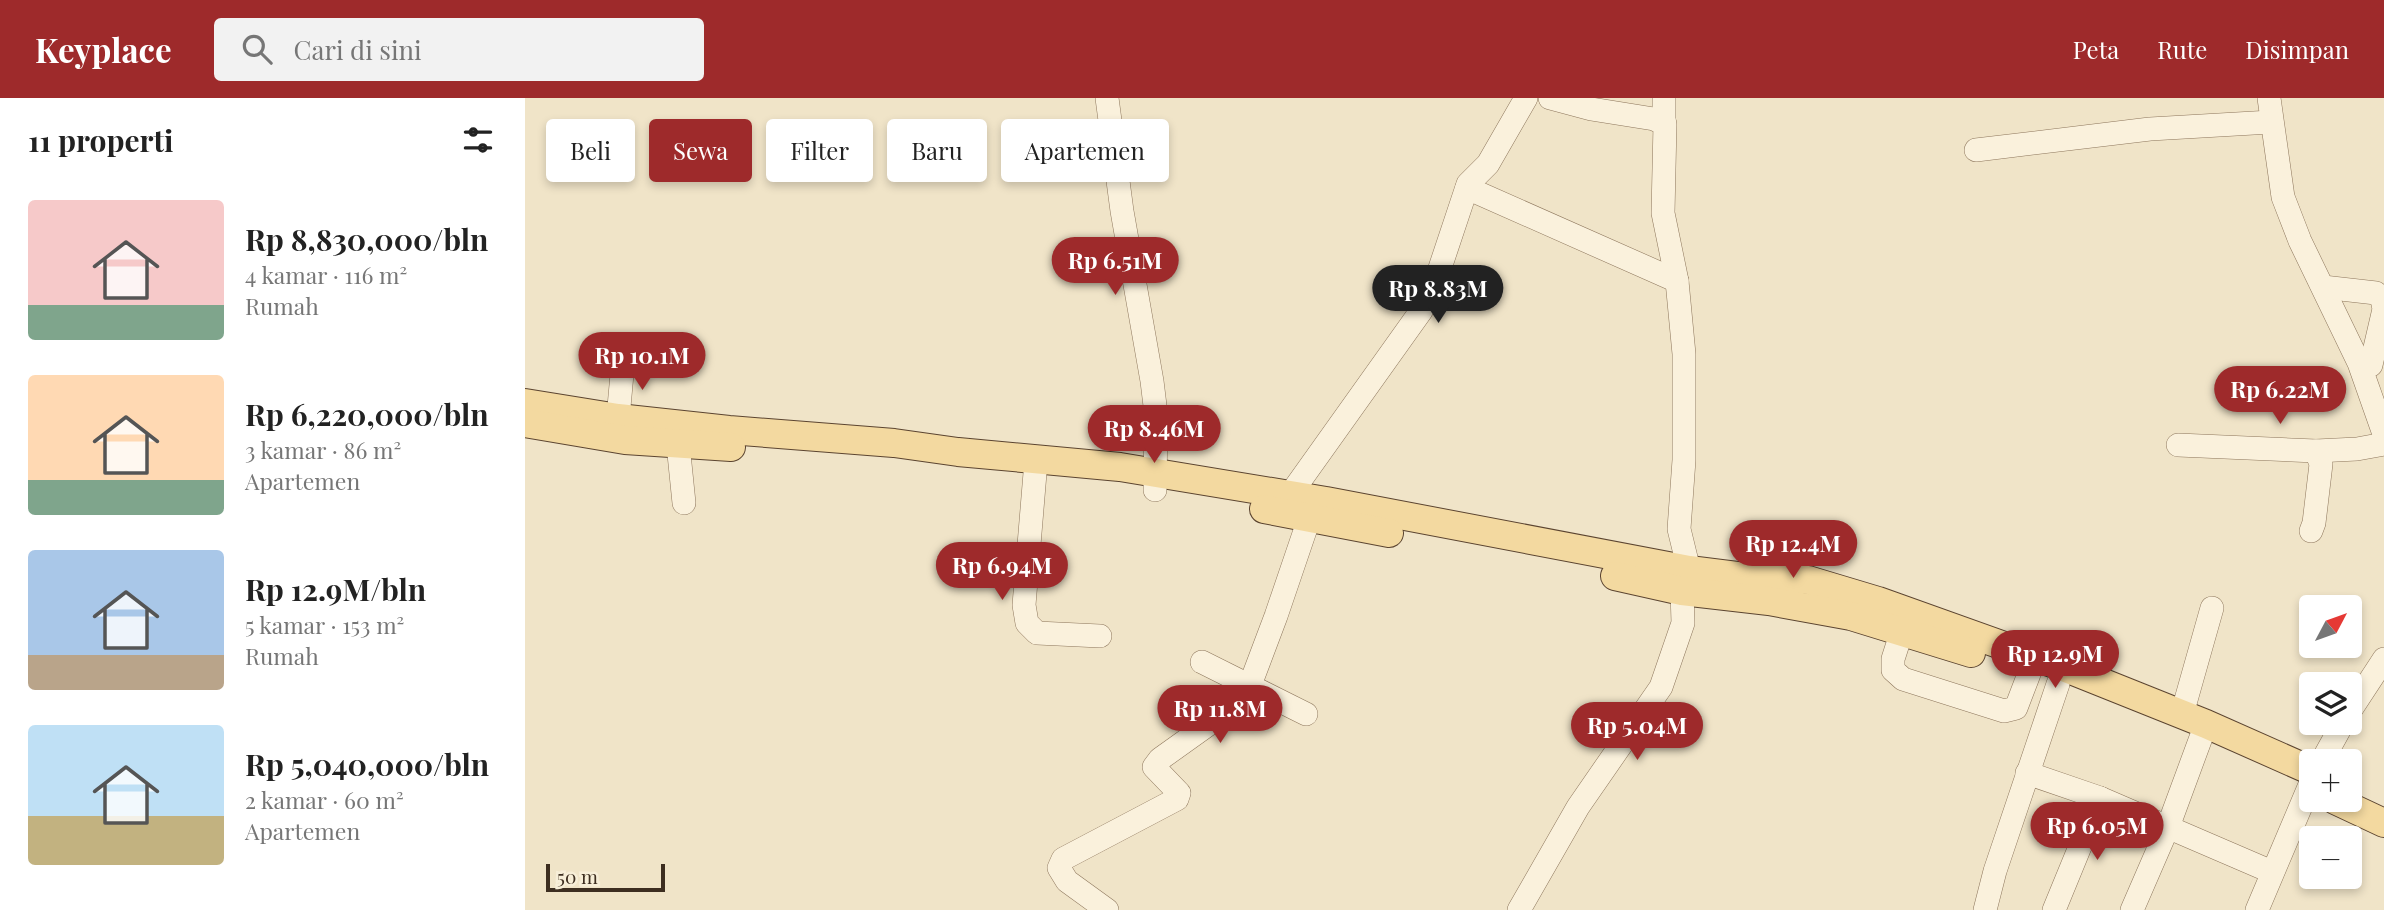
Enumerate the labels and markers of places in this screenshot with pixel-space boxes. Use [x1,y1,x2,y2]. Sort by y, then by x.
pin: Rp 6.51M [1043,238,1187,297]
pin: Rp 8.83M [1366,266,1510,325]
pin: Rp 10.1M [570,332,714,392]
pin: Rp 6.22M [2208,366,2352,426]
pin: Rp 8.46M [1082,406,1226,465]
pin: Rp 12.4M [1721,520,1865,580]
pin: Rp 6.94M [930,542,1074,602]
pin: Rp 12.9M [1983,630,2127,690]
pin: Rp 11.8M [1148,686,1292,745]
pin: Rp 5.04M [1565,702,1709,762]
pin: Rp 6.05M [2025,802,2169,862]

